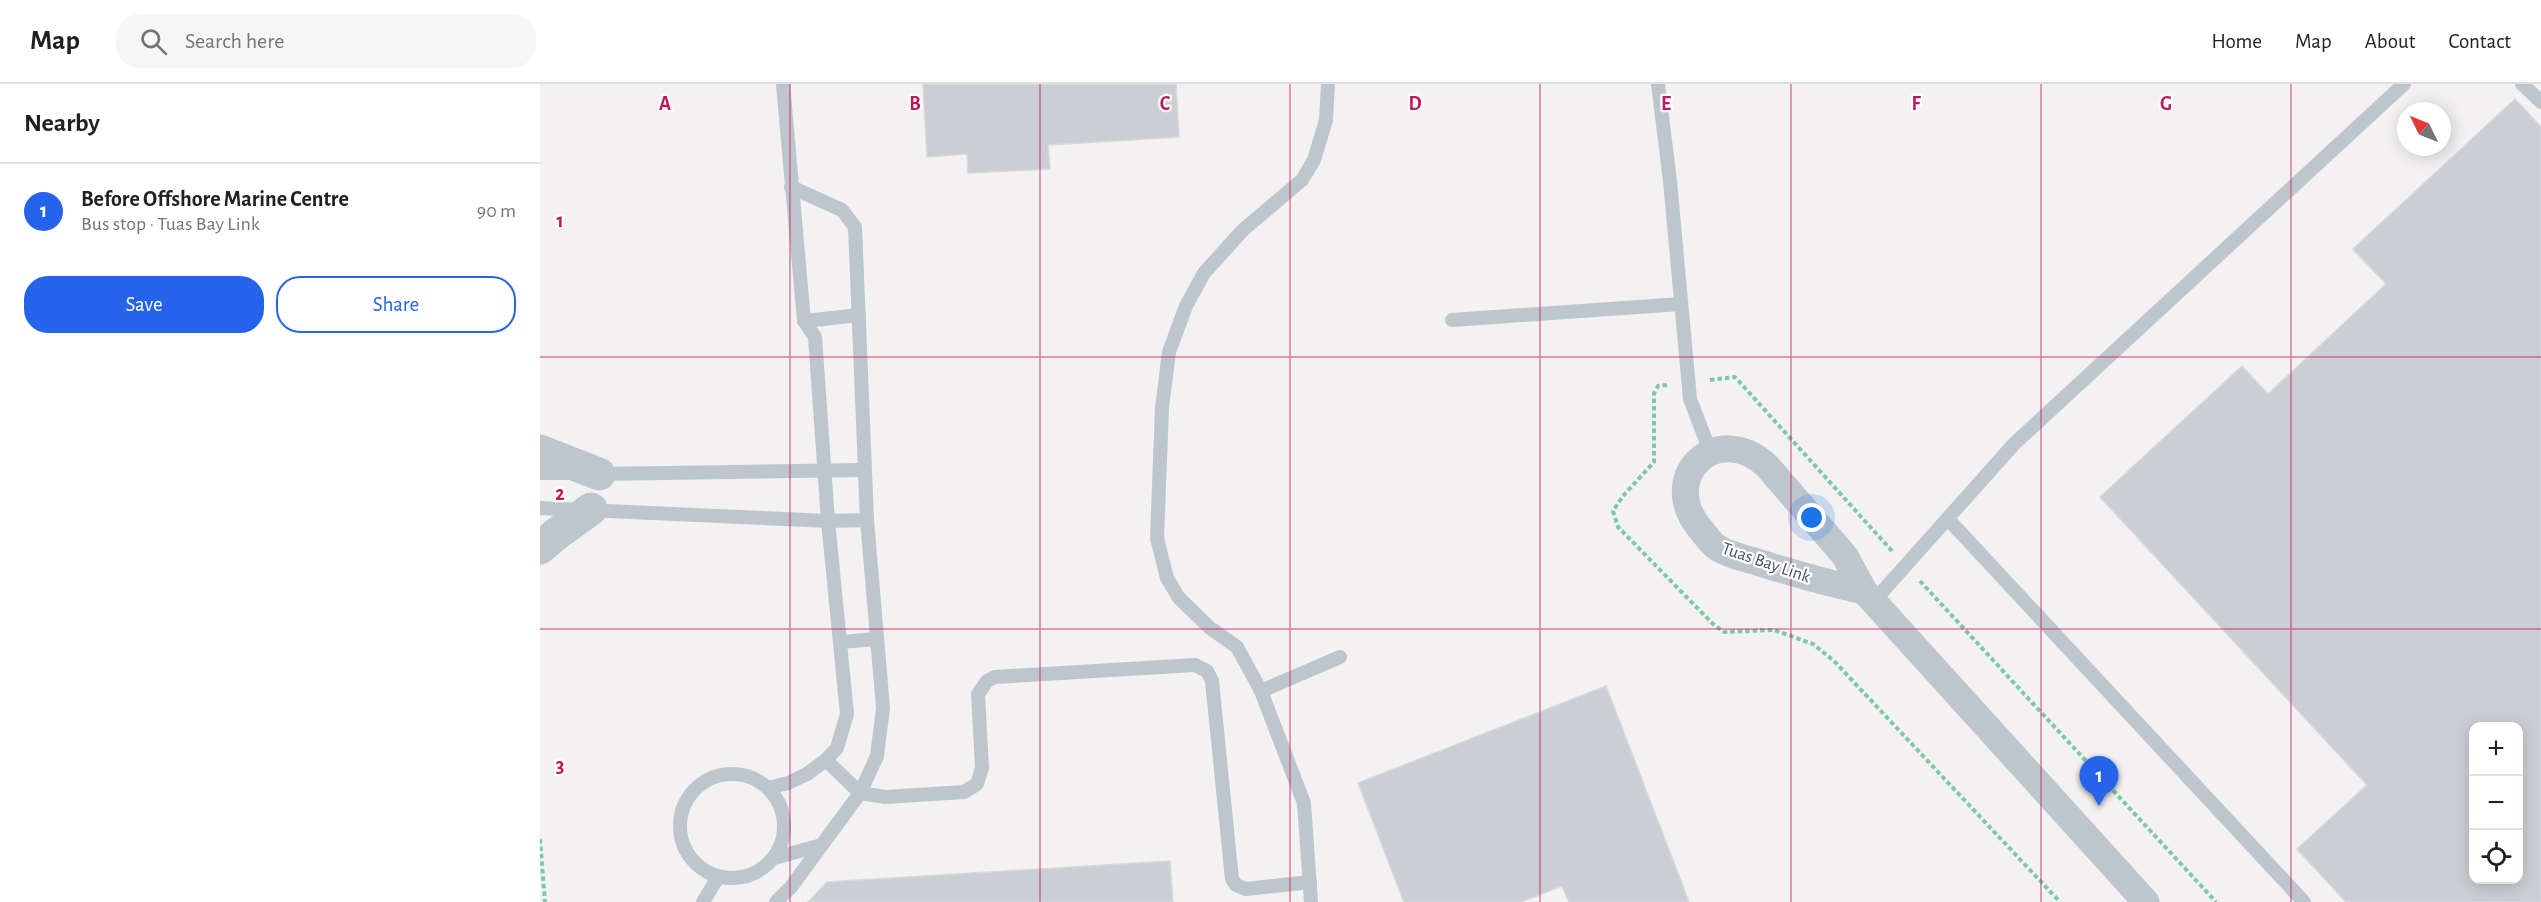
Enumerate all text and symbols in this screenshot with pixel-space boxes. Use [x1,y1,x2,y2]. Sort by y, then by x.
search box [116,14,536,68]
icon: search [137,25,170,58]
text: Map [30,27,80,55]
text: Search here [185,30,284,52]
text: Home [2211,31,2262,52]
text: Map [2295,31,2332,52]
text: About [2365,31,2415,52]
text: Contact [2448,31,2511,52]
text: A [659,94,671,114]
text: B [909,94,921,114]
text: C [1160,94,1171,114]
text: D [1408,94,1422,114]
text: E [1661,94,1671,114]
text: F [1911,94,1921,114]
text: G [2160,94,2172,114]
north arrow [2397,102,2451,156]
text: Nearby [24,110,100,136]
text: Before Offshore Marine Centre [81,188,349,210]
text: 1 [40,201,47,221]
text: 90 m [477,201,516,221]
text: 1 [556,211,564,231]
text: Bus stop · Tuas Bay Link [81,214,260,234]
button: Save [24,276,264,333]
button: Share [276,276,516,333]
text: 2 [555,484,565,504]
your location [1797,503,1826,532]
street label: Tuas Bay Link [1719,539,1813,587]
map controls [2469,722,2523,884]
button: + [2469,722,2523,776]
text: 3 [556,756,564,776]
pin: 1 [2080,756,2118,806]
button: − [2469,776,2523,830]
button: locate [2469,830,2523,884]

